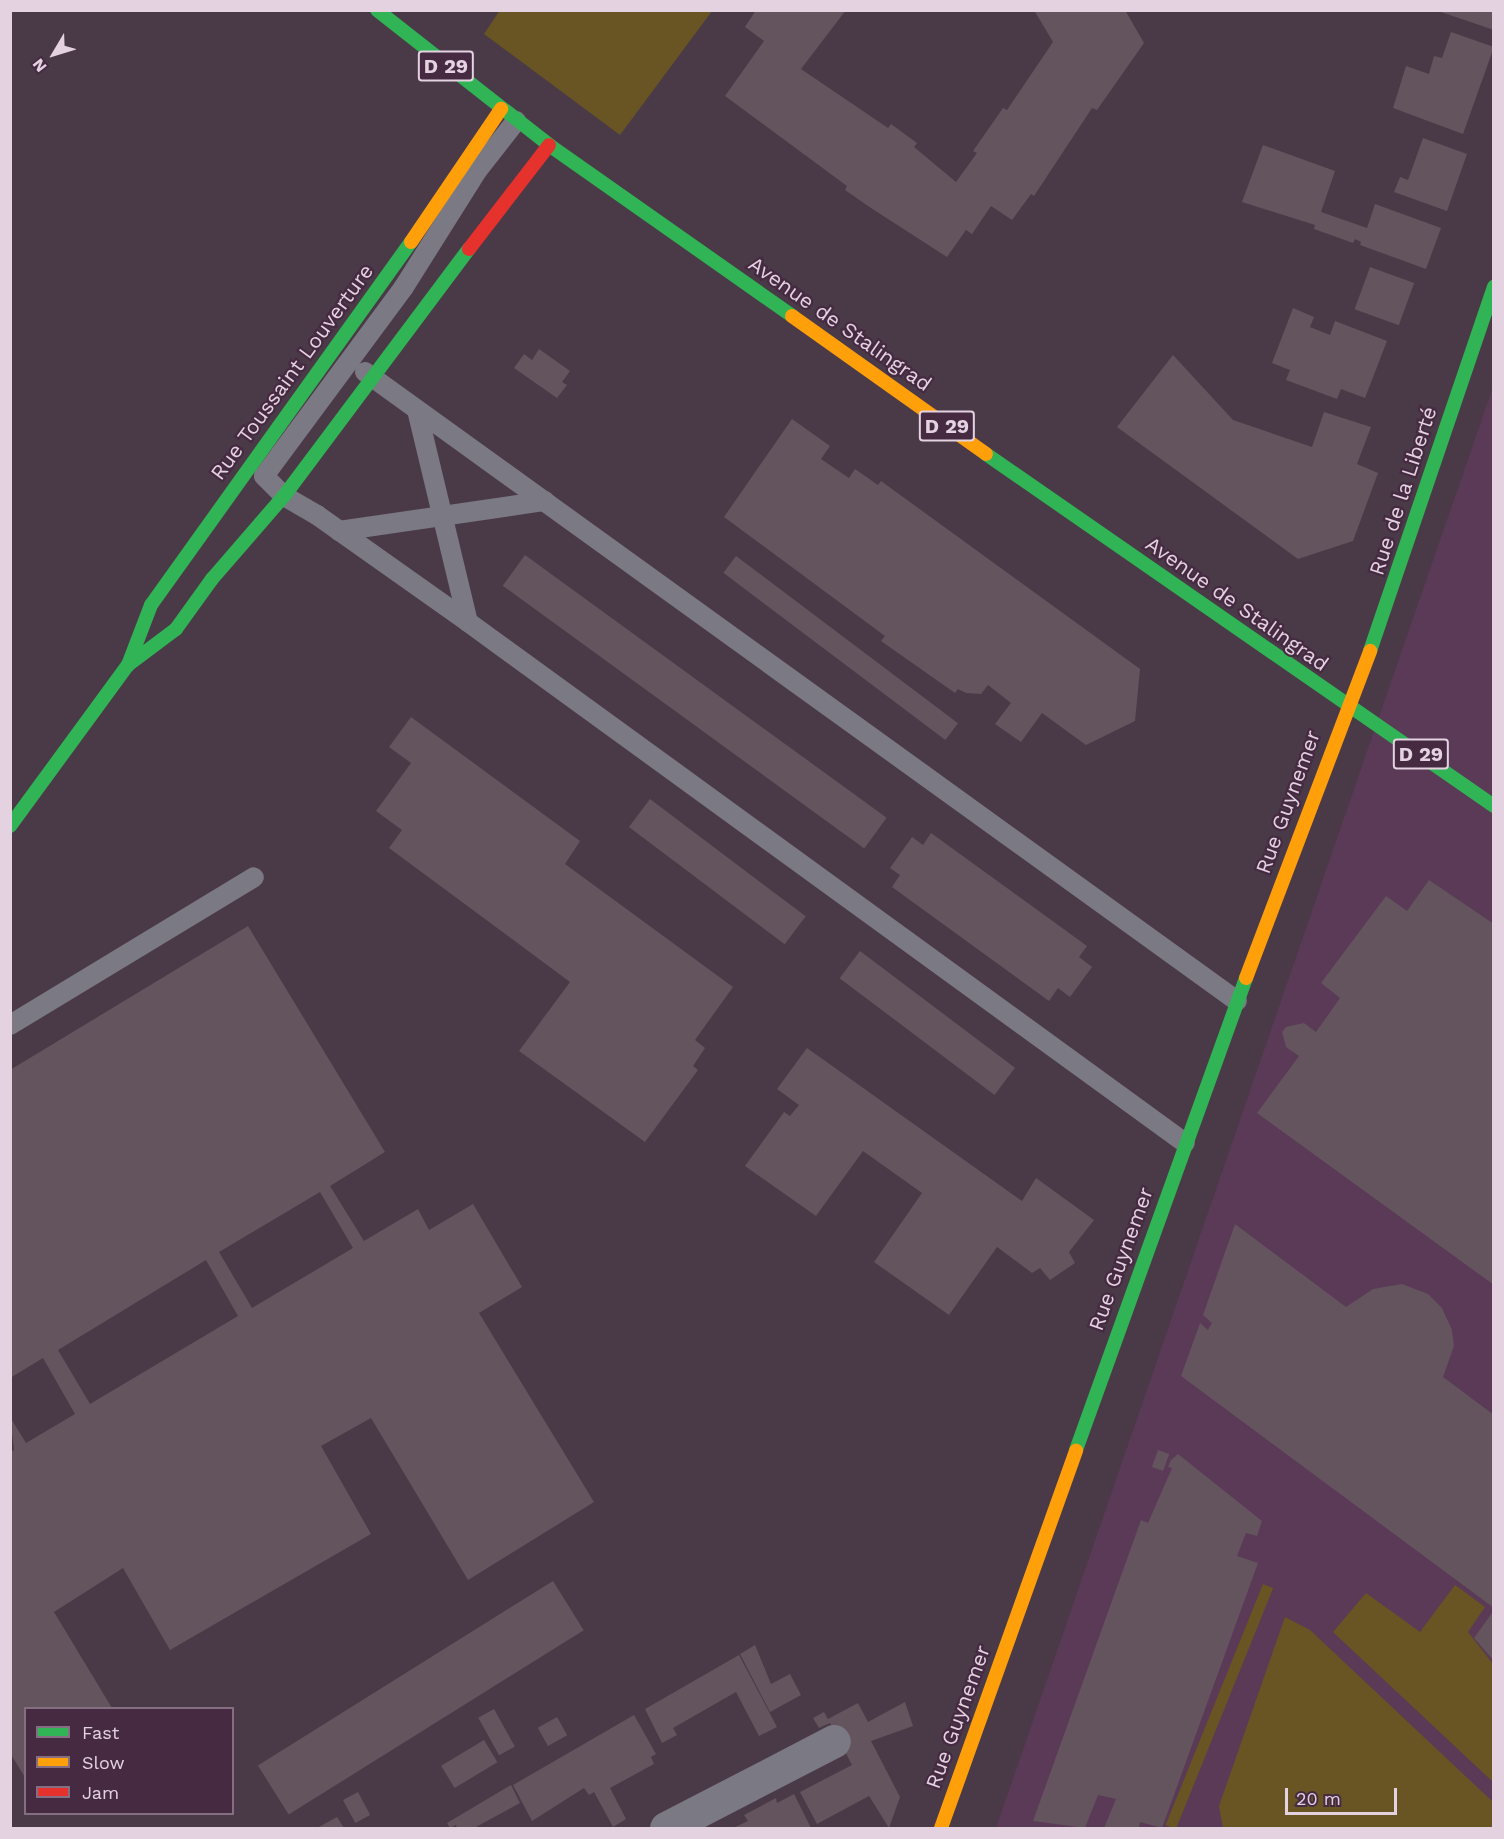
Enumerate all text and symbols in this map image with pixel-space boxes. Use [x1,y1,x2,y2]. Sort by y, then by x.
north arrow [24,24,84,84]
road number: D 29 [418,49,474,83]
text: N [28,55,51,76]
street label: Avenue de Stalingrad [744,251,936,397]
street label: Rue Toussaint Louverture [205,259,379,485]
street label: Rue de la Liberté [1364,403,1442,579]
road number: D 29 [918,409,976,443]
street label: Avenue de Stalingrad [1141,531,1333,677]
street label: Rue Guynemer [1250,727,1326,877]
road number: D 29 [1392,737,1450,771]
street label: Rue Guynemer [1083,1184,1159,1334]
street label: Rue Guynemer [920,1642,996,1792]
legend [24,1707,234,1815]
text: Fast [82,1722,119,1743]
text: Slow [82,1752,125,1773]
scale bar [1288,1776,1400,1814]
text: Jam [82,1782,119,1803]
text: 20 m [1296,1788,1341,1809]

